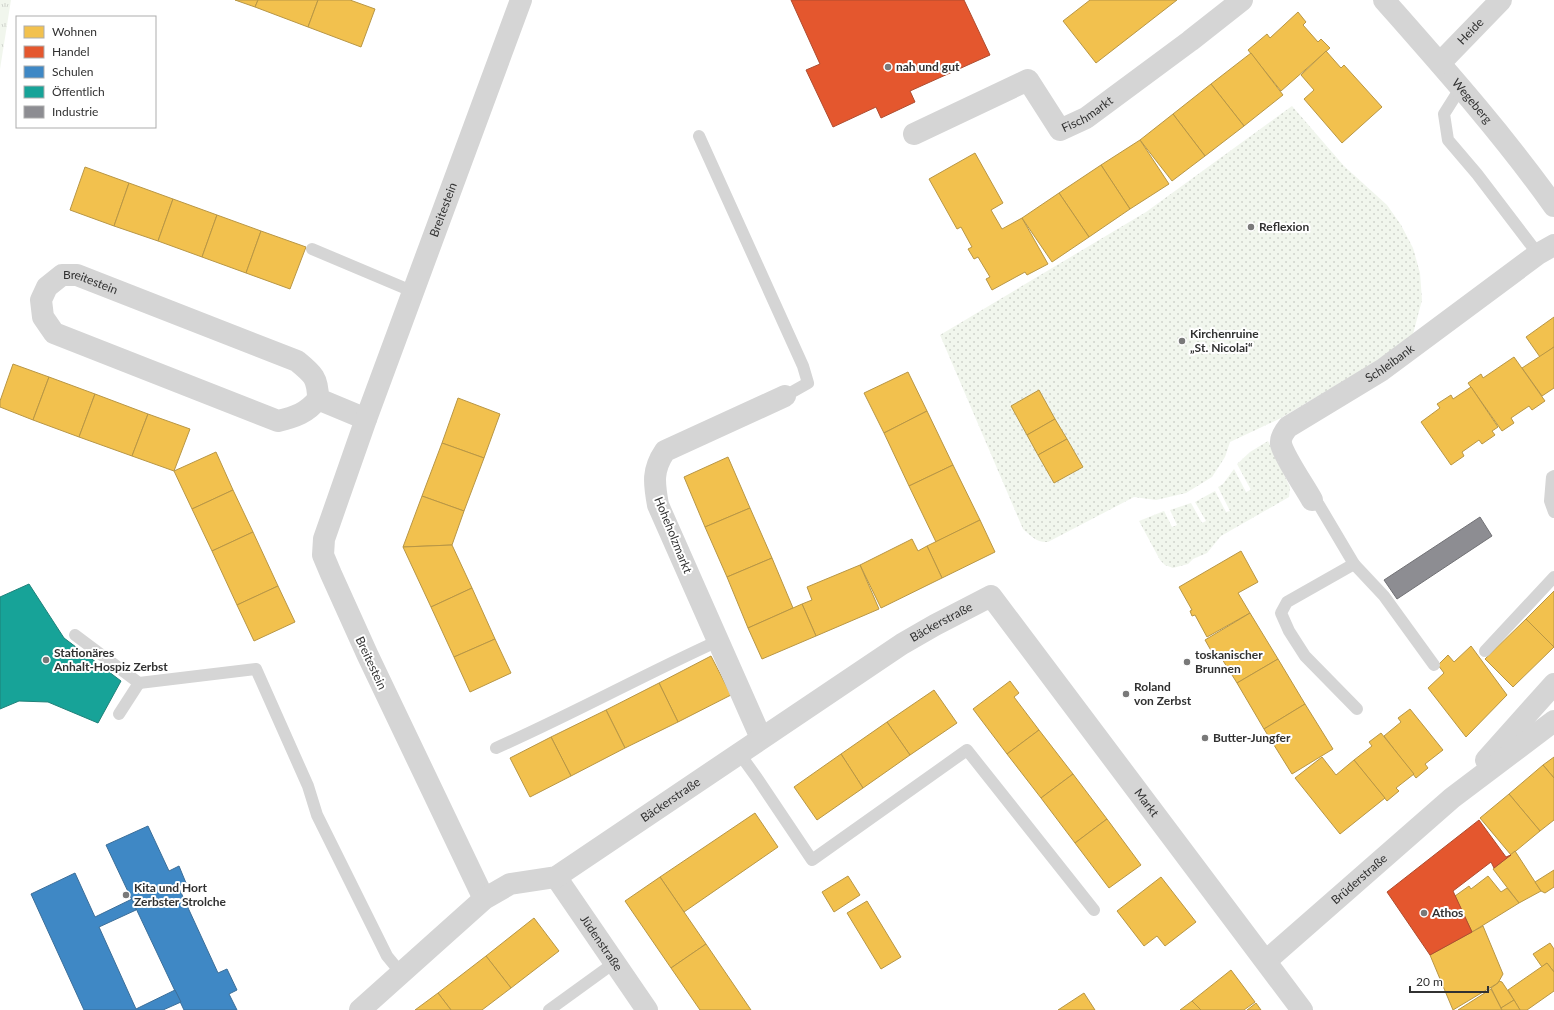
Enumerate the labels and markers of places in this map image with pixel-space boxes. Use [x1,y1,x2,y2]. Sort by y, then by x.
place label: nah und gut [896,59,960,74]
marker: nah und gut [883,62,893,72]
place label: Reflexion [1259,219,1310,234]
marker: Reflexion [1246,222,1256,232]
place label: Kirchenruine „St. Nicolai“ [1190,326,1259,355]
marker: Kirchenruine „St. Nicolai“ [1177,336,1187,346]
place label: Stationäres Anhalt-Hospiz Zerbst [53,645,168,674]
place label: toskanischer Brunnen [1195,647,1263,676]
marker: Stationäres Anhalt-Hospiz Zerbst [41,655,51,665]
marker: toskanischer Brunnen [1182,657,1192,667]
place label: Roland von Zerbst [1134,679,1192,708]
marker: Roland von Zerbst [1121,689,1131,699]
place label: Butter-Jungfer [1213,730,1291,745]
marker: Butter-Jungfer [1200,733,1210,743]
place label: Kita und Hort Zerbster Strolche [134,880,226,909]
marker: Kita und Hort Zerbster Strolche [121,890,131,900]
place label: Athos [1431,905,1463,920]
marker: Athos [1419,908,1429,918]

